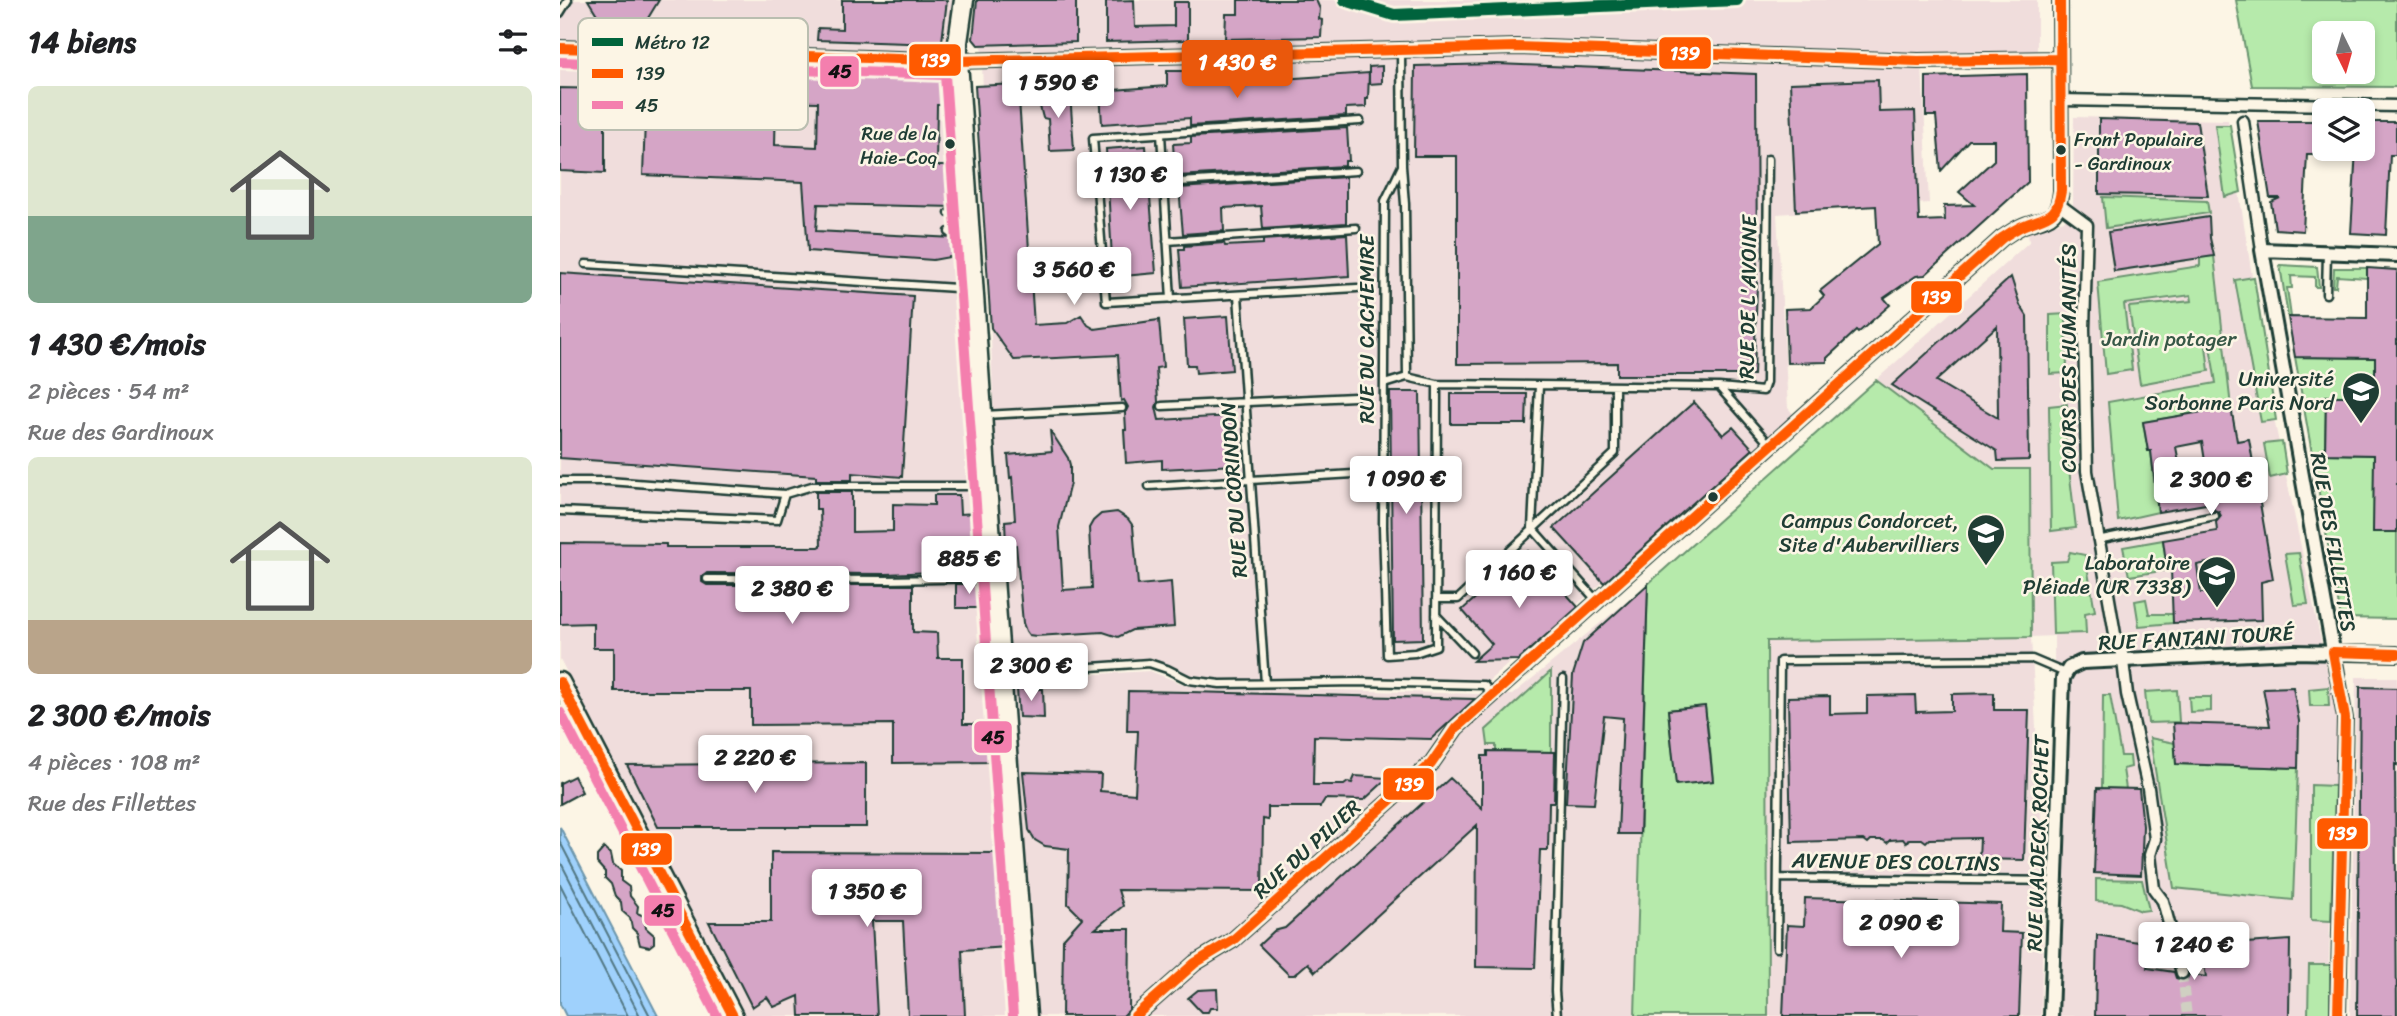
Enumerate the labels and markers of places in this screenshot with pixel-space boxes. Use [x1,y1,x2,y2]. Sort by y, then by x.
pin: 1 430 € [1172,41,1302,100]
pin: 1 590 € [993,60,1123,120]
place label: Rue de la Haie-Coq [860,117,937,174]
place label: Front Populaire - Gardinoux [2074,123,2203,180]
marker: Rue de la Haie-Coq [943,137,957,151]
marker: Front Populaire - Gardinoux [2054,143,2068,157]
pin: 1 130 € [1065,152,1195,212]
pin: 3 560 € [1009,247,1139,307]
place label: Université Sorbonne Paris Nord [2145,360,2336,422]
school or university icon: Université Sorbonne Paris Nord [2340,370,2382,425]
pin: 1 090 € [1341,456,1471,516]
pin: 2 300 € [2146,458,2276,517]
unlabelled marker [1706,490,1720,504]
place label: Campus Condorcet, Site d'Aubervilliers [1779,502,1959,564]
school or university icon: Campus Condorcet, Site d'Aubervilliers [1965,512,2007,567]
pin: 885 € [920,536,1018,596]
place label: Laboratoire Pléiade (UR 7338) [2023,544,2192,606]
pin: 1 160 € [1454,550,1584,610]
school or university icon: Laboratoire Pléiade (UR 7338) [2196,554,2238,609]
pin: 2 380 € [727,566,857,626]
pin: 2 300 € [966,644,1096,703]
pin: 2 220 € [690,736,820,795]
pin: 1 350 € [802,870,932,929]
pin: 2 090 € [1836,900,1966,960]
pin: 1 240 € [2129,922,2259,982]

